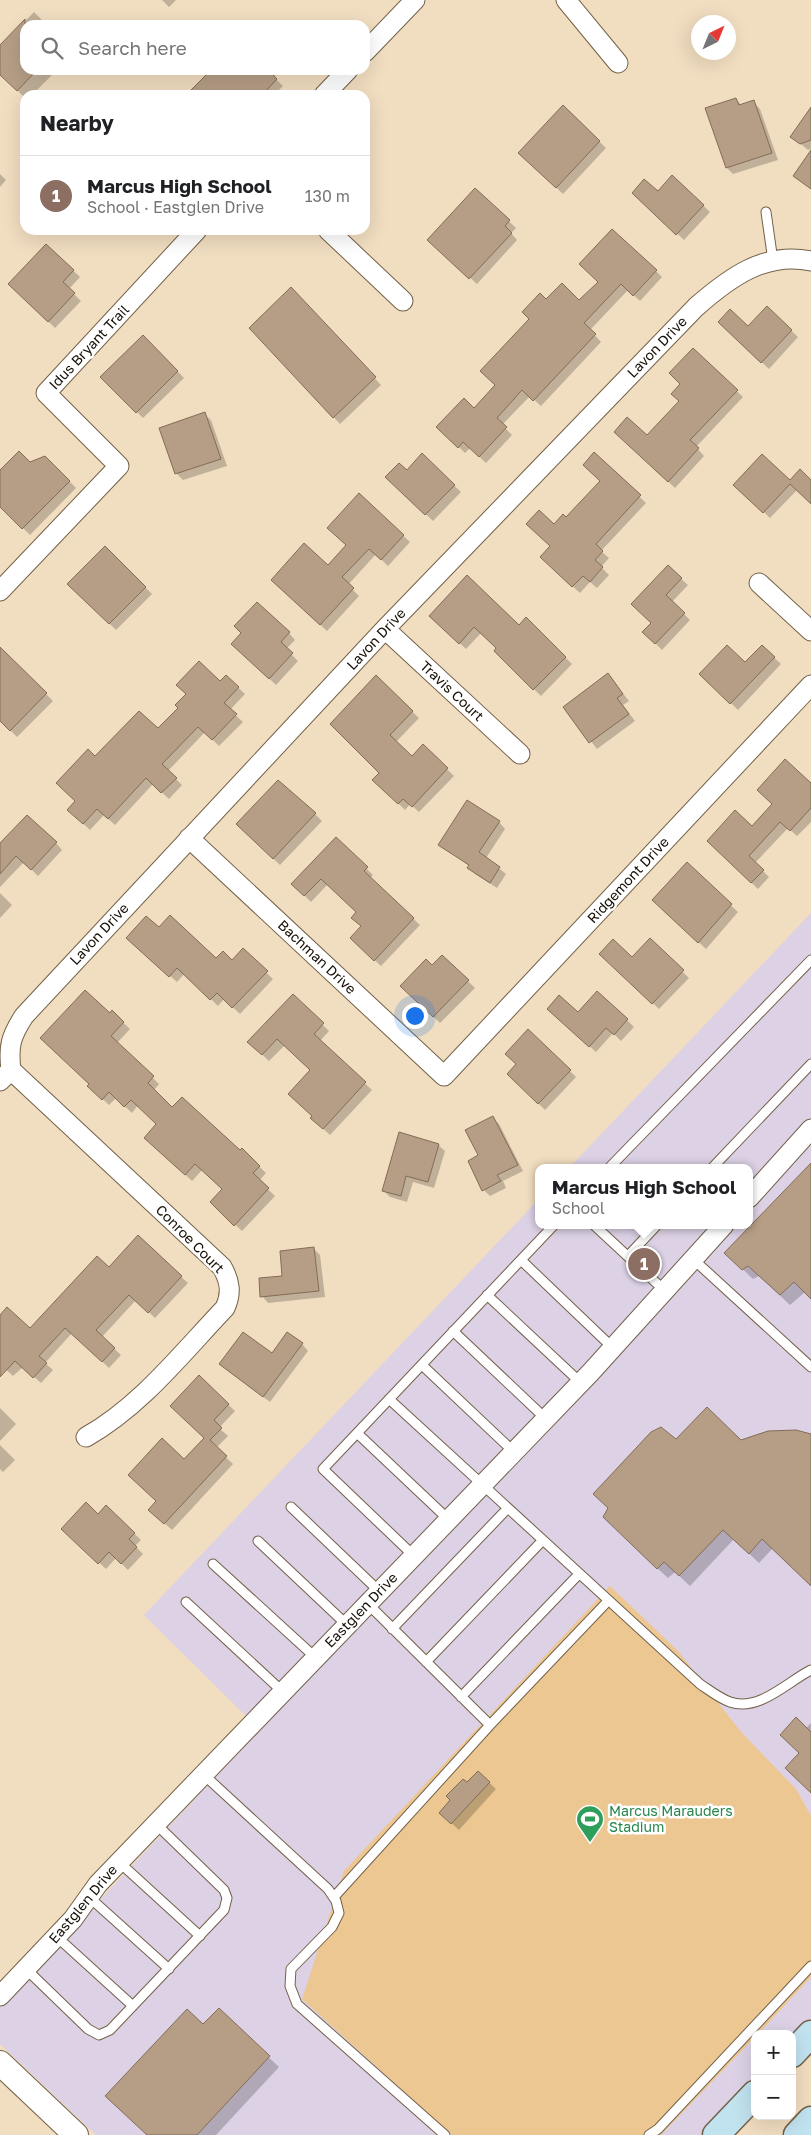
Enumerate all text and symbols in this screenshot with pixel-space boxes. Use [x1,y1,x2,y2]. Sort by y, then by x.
north arrow [691,15,736,60]
search box [20,20,370,75]
icon: search [38,34,66,62]
text: Search here [78,36,187,59]
text: Nearby [40,110,114,136]
text: Marcus High School [87,174,272,197]
text: 1 [52,186,60,206]
text: 130 m [305,186,350,206]
text: School · Eastglen Drive [87,197,264,217]
street label: Idus Bryant Trail [45,301,132,392]
street label: Lavon Drive [623,313,690,381]
street label: Lavon Drive [343,604,409,673]
street label: Travis Court [417,657,488,724]
street label: Ridgemont Drive [583,833,672,926]
street label: Lavon Drive [66,899,132,968]
street label: Bachman Drive [275,916,360,997]
your location [402,1003,428,1029]
popup [535,1164,753,1229]
text: Marcus High School [552,1175,736,1198]
text: School [552,1198,605,1218]
street label: Conroe Court [153,1201,228,1276]
pin: 1 [628,1245,660,1283]
street label: Eastglen Drive [321,1569,401,1651]
place label: Marcus Marauders Stadium [609,1802,733,1835]
sports icon: Marcus Marauders Stadium [575,1804,605,1843]
street label: Eastglen Drive [45,1861,120,1946]
map controls [751,2030,796,2120]
button: + [751,2030,796,2075]
button: − [751,2075,796,2120]

